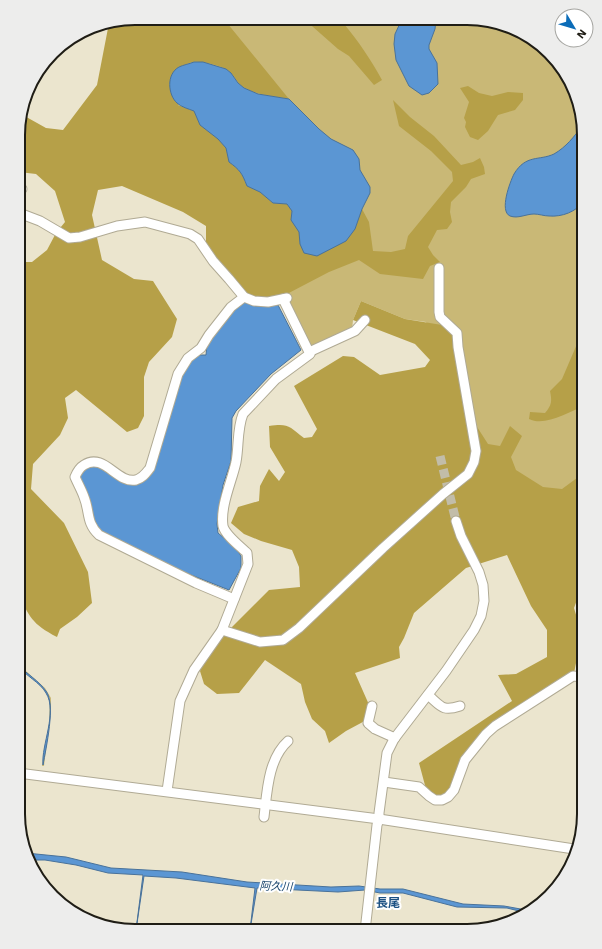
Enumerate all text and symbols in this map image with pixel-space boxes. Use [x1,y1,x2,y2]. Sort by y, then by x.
north arrow [554,8,594,48]
text: N [574,27,589,41]
water label: 阿久川 [259,879,294,894]
district label: 長尾 [376,896,400,910]

